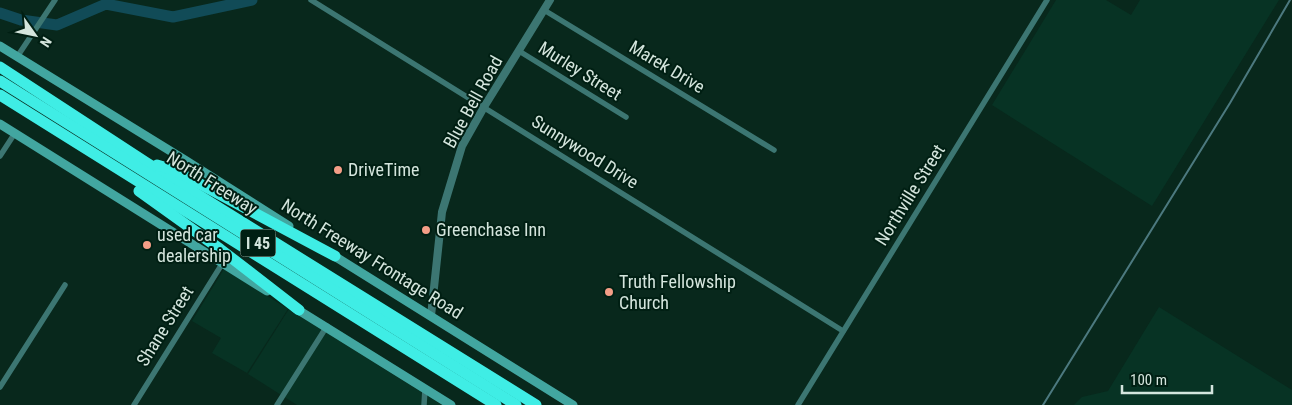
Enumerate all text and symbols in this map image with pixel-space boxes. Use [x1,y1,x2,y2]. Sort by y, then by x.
north arrow [10,10,60,60]
text: N [37,34,55,50]
street label: Marek Drive [626,36,709,97]
street label: Murley Street [535,37,626,104]
street label: Blue Bell Road [439,52,506,151]
street label: Sunnywood Drive [528,110,642,193]
street label: Northville Street [870,140,949,249]
street label: North Freeway [163,146,262,219]
place label: DriveTime [348,159,419,180]
marker: DriveTime [332,164,344,176]
street label: North Freeway Frontage Road [278,194,467,323]
place label: Greenchase Inn [436,219,546,240]
place label: used car dealership [157,224,231,266]
marker: Greenchase Inn [420,224,432,236]
road number: I 45 [240,230,276,256]
marker: used car dealership [141,239,153,251]
place label: Truth Fellowship Church [619,271,736,313]
street label: Shane Street [132,282,197,370]
marker: Truth Fellowship Church [603,286,615,298]
scale bar [1122,362,1212,394]
text: 100 m [1130,371,1167,389]

